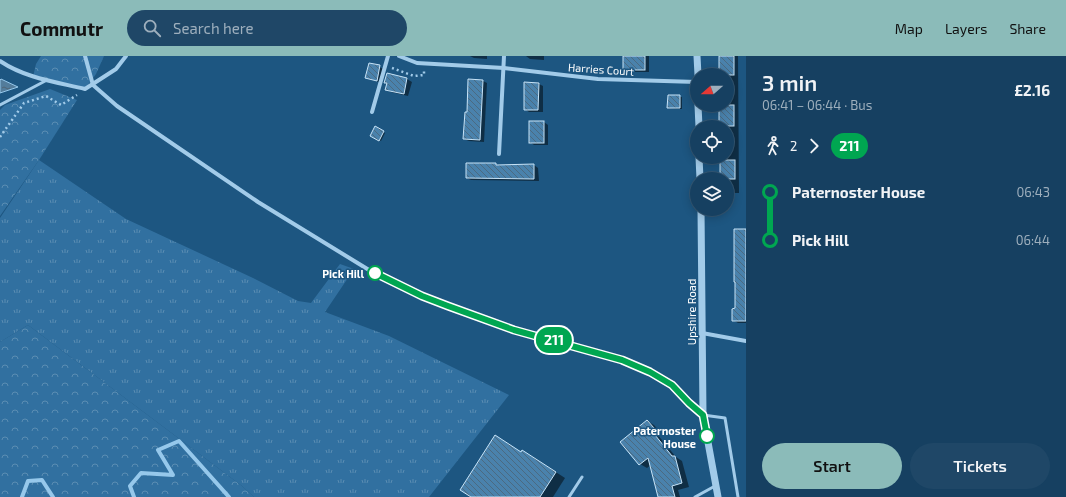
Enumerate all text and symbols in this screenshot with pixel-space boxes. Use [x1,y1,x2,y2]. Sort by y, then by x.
search box [127,10,407,46]
text: Commutr [20,17,103,40]
icon: search [141,17,163,39]
text: Search here [173,19,254,37]
text: Map [895,20,923,37]
text: Layers [945,20,987,37]
text: Share [1009,20,1046,37]
street label: Harries Court [567,60,635,78]
north arrow [690,68,734,112]
map controls [690,68,734,216]
text: 3 min [762,69,817,95]
text: £2.16 [1014,81,1050,99]
text: 06:41 – 06:44 · Bus [762,97,872,113]
button: locate [690,120,734,164]
icon: walk [762,135,784,157]
icon: forward [803,135,825,157]
text: 211 [839,137,860,154]
text: 2 [790,138,797,154]
button: layers [690,172,734,216]
text: Paternoster House [792,183,925,201]
text: 06:43 [1016,184,1050,200]
text: Pick Hill [792,231,849,249]
text: 06:44 [1016,232,1050,248]
marker: Pick Hill [367,265,383,281]
place label: Pick Hill [322,267,364,280]
street label: Upshire Road [685,279,698,345]
line badge: 211 [531,327,577,353]
text: 211 [544,331,564,348]
place label: Paternoster House [633,424,696,450]
marker: Paternoster House [699,428,715,444]
button: Start [762,443,902,489]
button: Tickets [910,443,1050,489]

